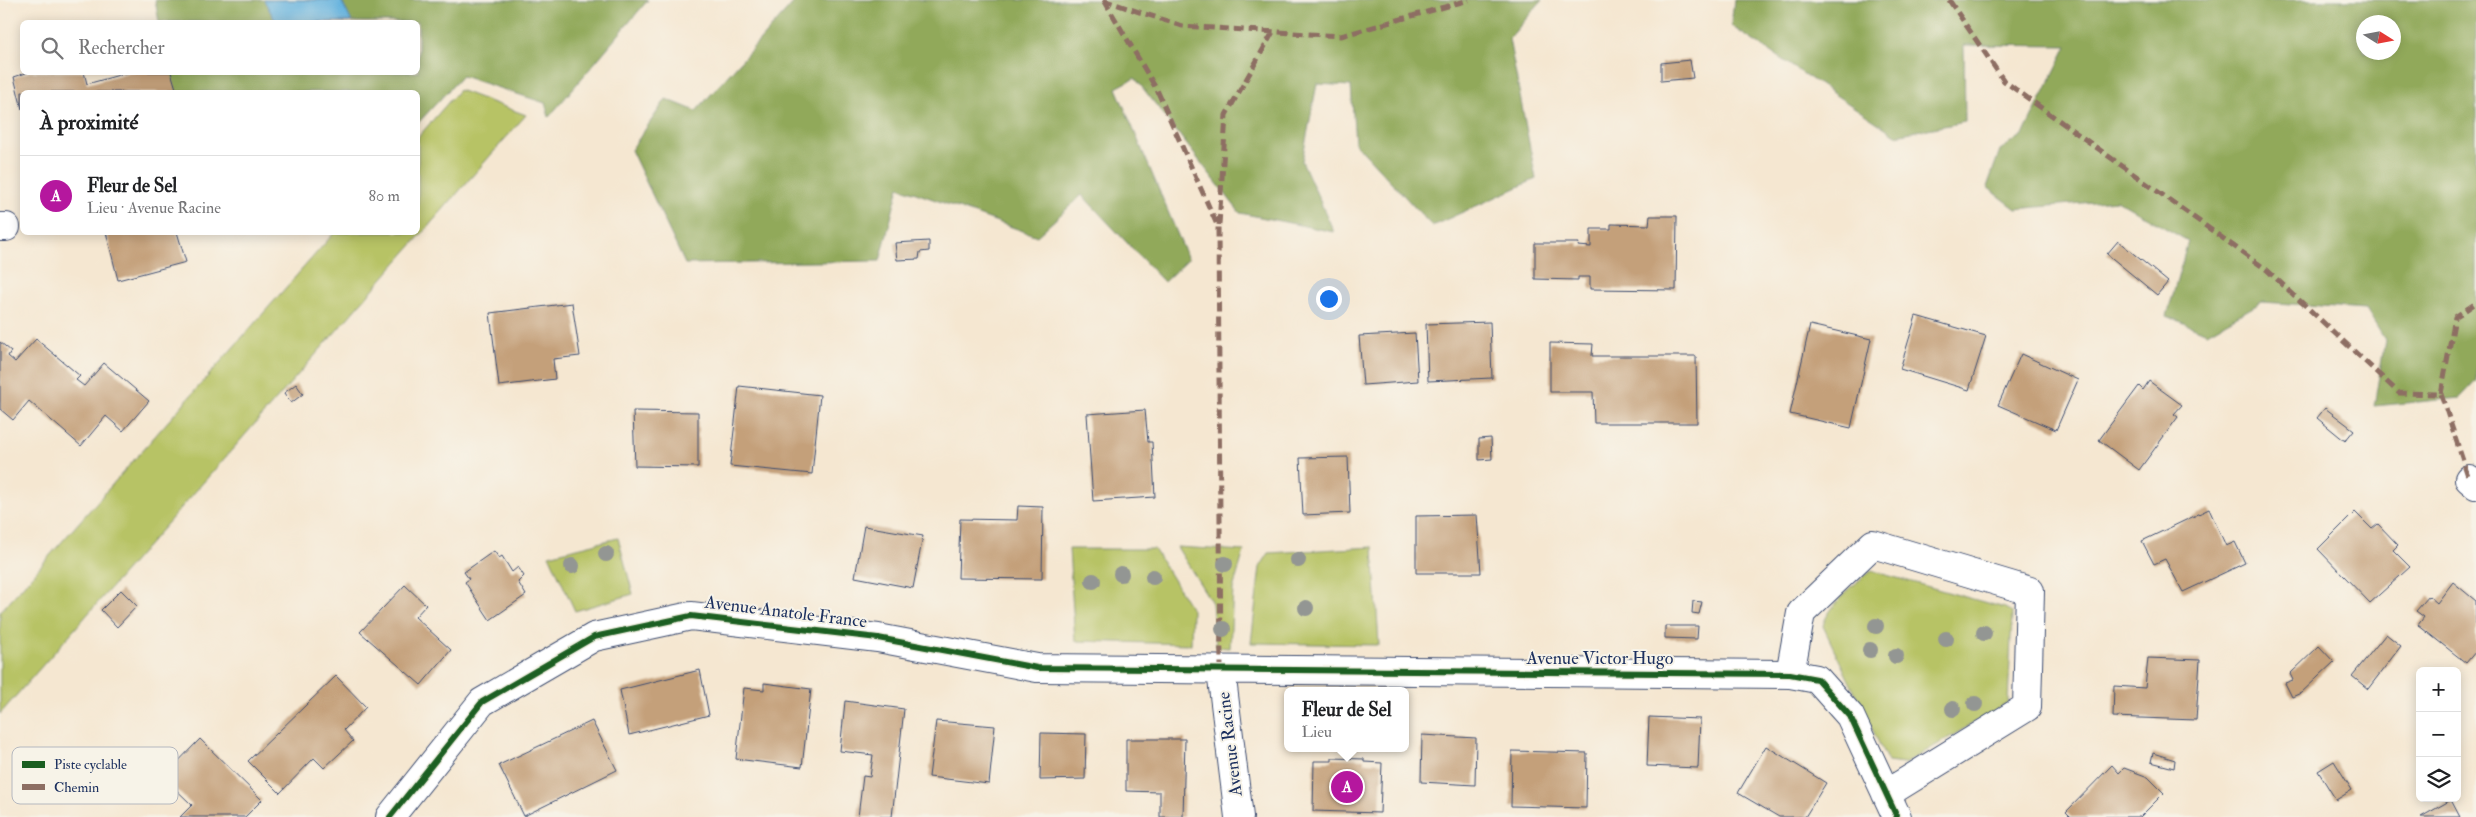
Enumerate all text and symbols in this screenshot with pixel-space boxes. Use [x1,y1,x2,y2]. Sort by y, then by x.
north arrow [2356,15,2401,60]
search box [20,20,420,75]
icon: search [38,34,66,62]
text: Rechercher [78,36,165,60]
text: À proximité [40,109,138,136]
text: Fleur de Sel [87,174,177,198]
text: A [51,186,61,206]
text: 80 m [369,186,400,206]
text: Lieu · Avenue Racine [87,198,221,218]
your location [1316,286,1342,312]
street label: Avenue Anatole France [703,591,869,633]
street label: Avenue Victor Hugo [1526,647,1674,670]
map controls [2416,667,2461,802]
button: + [2416,667,2461,712]
popup [1284,687,1409,752]
street label: Avenue Racine [1212,690,1248,799]
text: Fleur de Sel [1301,698,1392,722]
button: − [2416,712,2461,757]
text: Lieu [1301,722,1332,742]
legend [12,747,178,804]
text: Piste cyclable [54,756,127,774]
button: layers [2416,757,2461,802]
pin: A [1331,768,1363,806]
text: Chemin [54,779,99,796]

